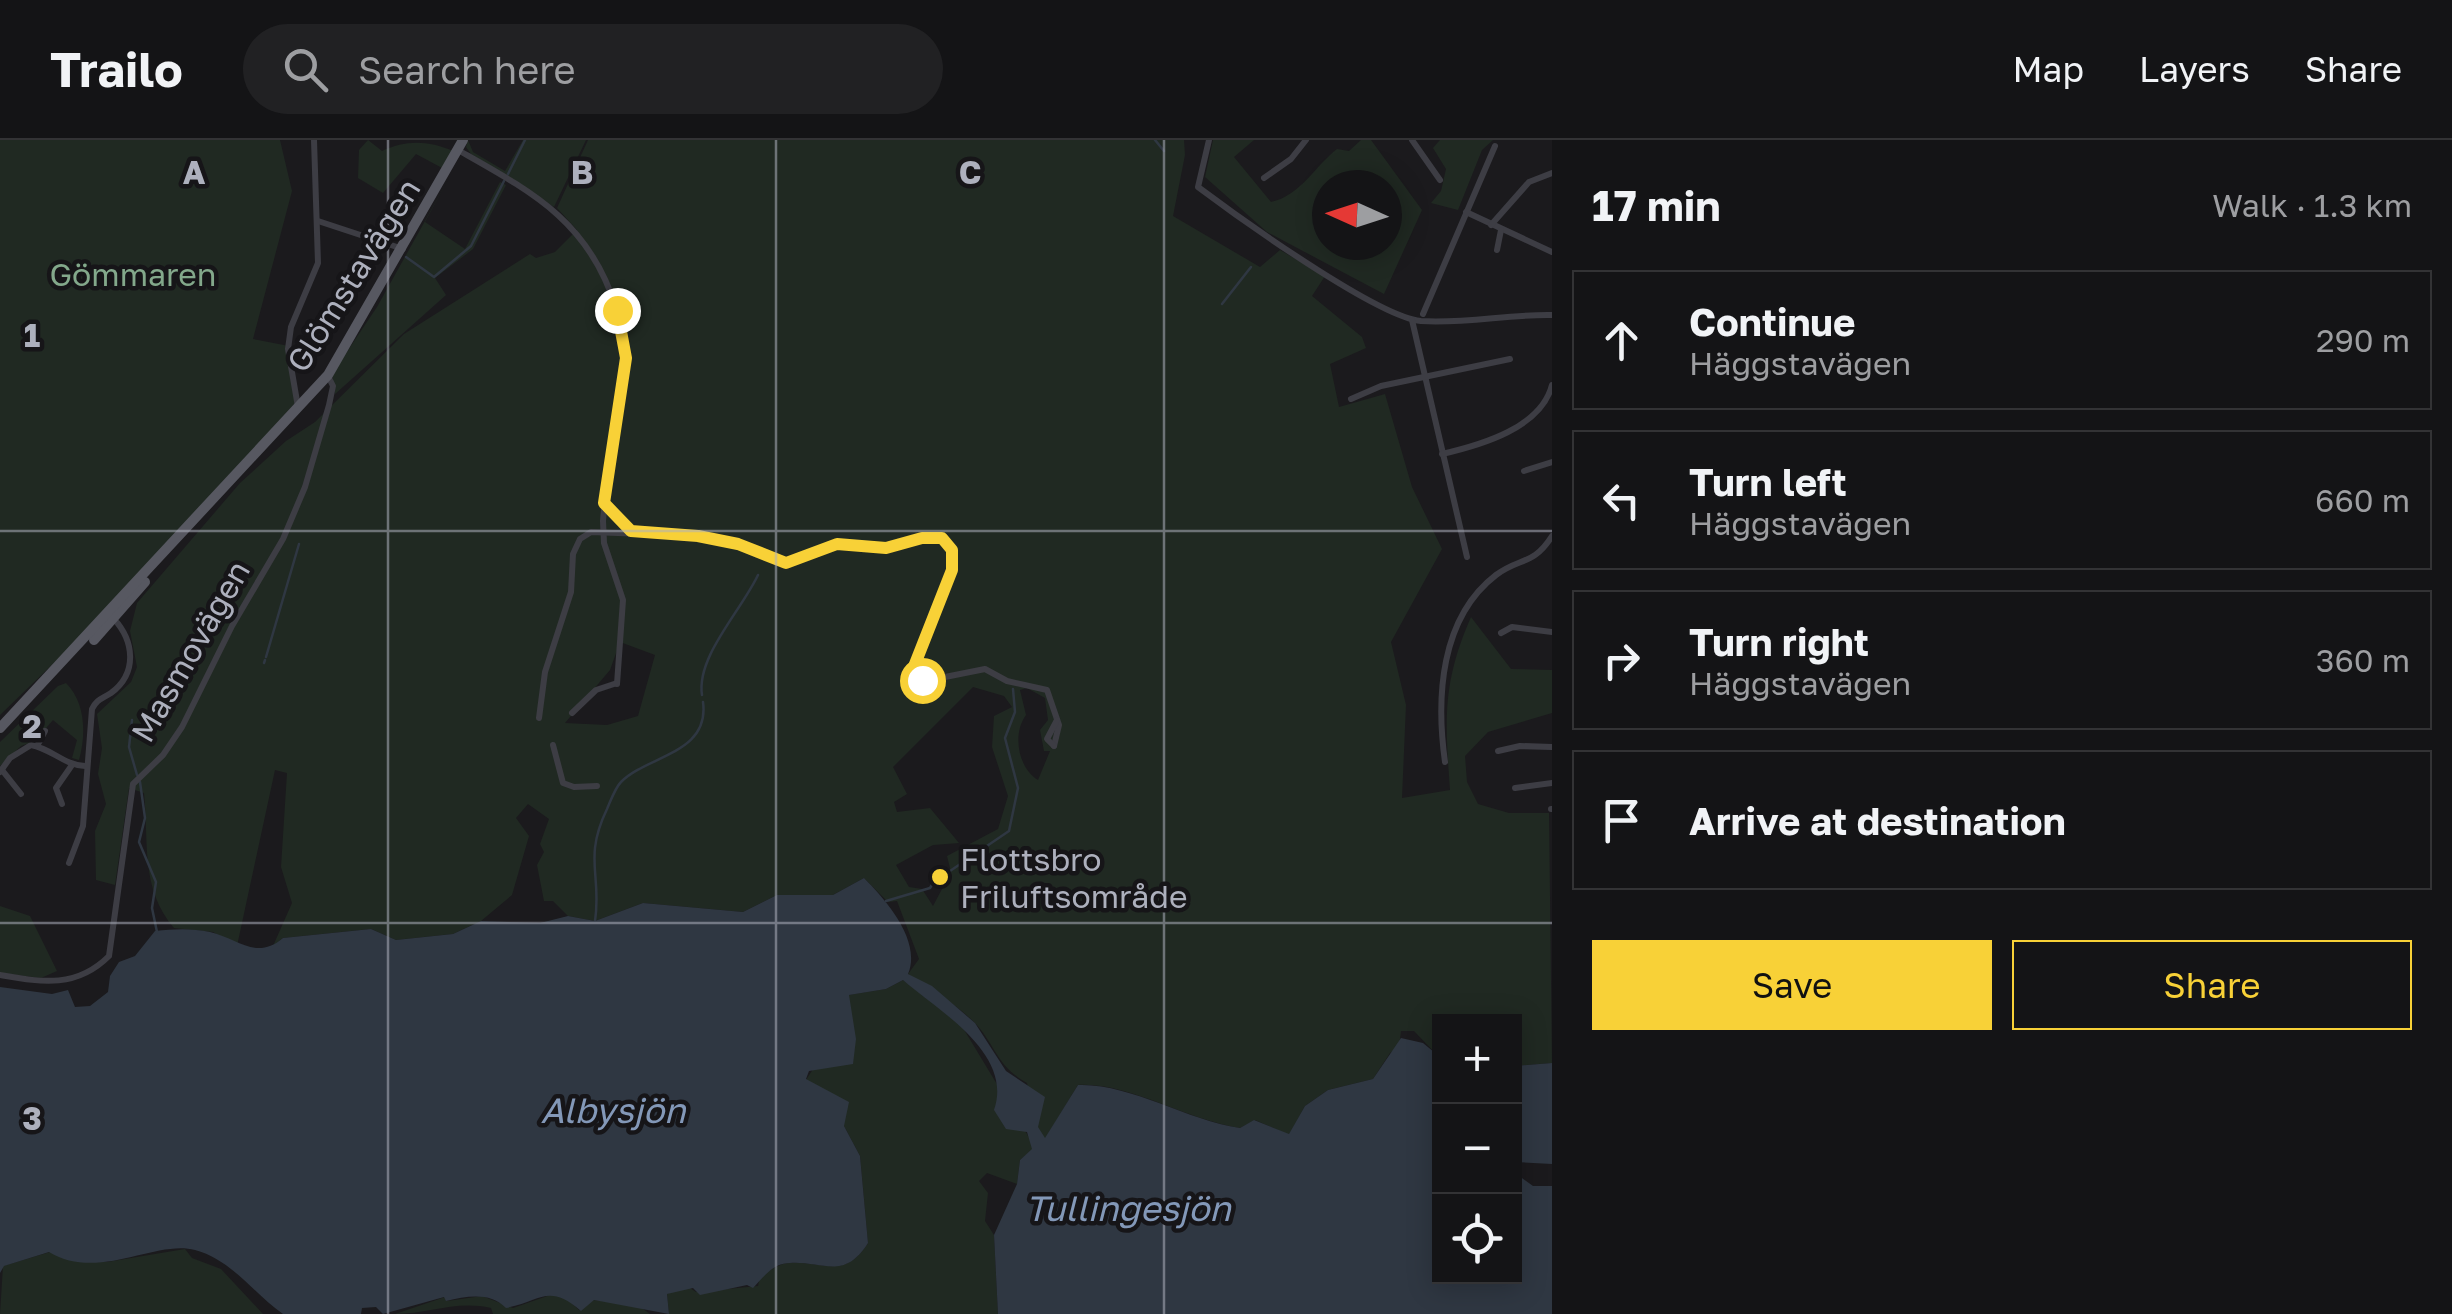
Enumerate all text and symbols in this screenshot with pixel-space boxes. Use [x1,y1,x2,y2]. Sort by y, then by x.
search box [243,24,943,114]
text: Trailo [50,40,183,98]
icon: search [278,42,333,97]
text: Search here [358,47,576,92]
text: Map [2013,48,2084,90]
text: Layers [2139,48,2250,90]
text: Share [2305,48,2402,90]
text: A [183,153,206,191]
text: B [571,153,593,191]
text: C [959,153,981,191]
north arrow [1312,170,1402,260]
street label: Glömstavägen [278,171,428,379]
text: 17 min [1592,180,1721,230]
text: Walk · 1.3 km [2212,186,2412,224]
park label: Gömmaren [50,255,216,293]
route end [595,288,641,334]
text: Continue [1689,299,1855,344]
icon: ahead [1594,313,1649,368]
text: 1 [24,316,40,354]
text: 290 m [2316,321,2410,359]
text: Häggstavägen [1689,344,1911,382]
text: Turn left [1689,459,1847,504]
icon: left [1594,473,1649,528]
text: 660 m [2315,481,2410,519]
text: Häggstavägen [1689,504,1911,542]
street label: Masmovägen [123,554,257,748]
text: Turn right [1689,619,1869,664]
icon: right [1594,633,1649,688]
text: 360 m [2316,641,2410,679]
route start [900,658,946,704]
text: Häggstavägen [1689,664,1911,702]
text: 2 [22,707,42,745]
icon: arrive [1594,793,1649,848]
text: Arrive at destination [1689,798,2066,843]
place label: Flottsbro Friluftsområde [960,840,1187,915]
marker: Flottsbro Friluftsområde [929,866,951,888]
button: Save [1592,940,1992,1030]
button: Share [2012,940,2412,1030]
map controls [1432,1014,1522,1284]
button: + [1432,1014,1522,1104]
water label: Albysjön [541,1089,687,1131]
text: 3 [22,1099,42,1137]
button: − [1432,1104,1522,1194]
water label: Tullingesjön [1025,1187,1232,1229]
button: locate [1432,1194,1522,1284]

